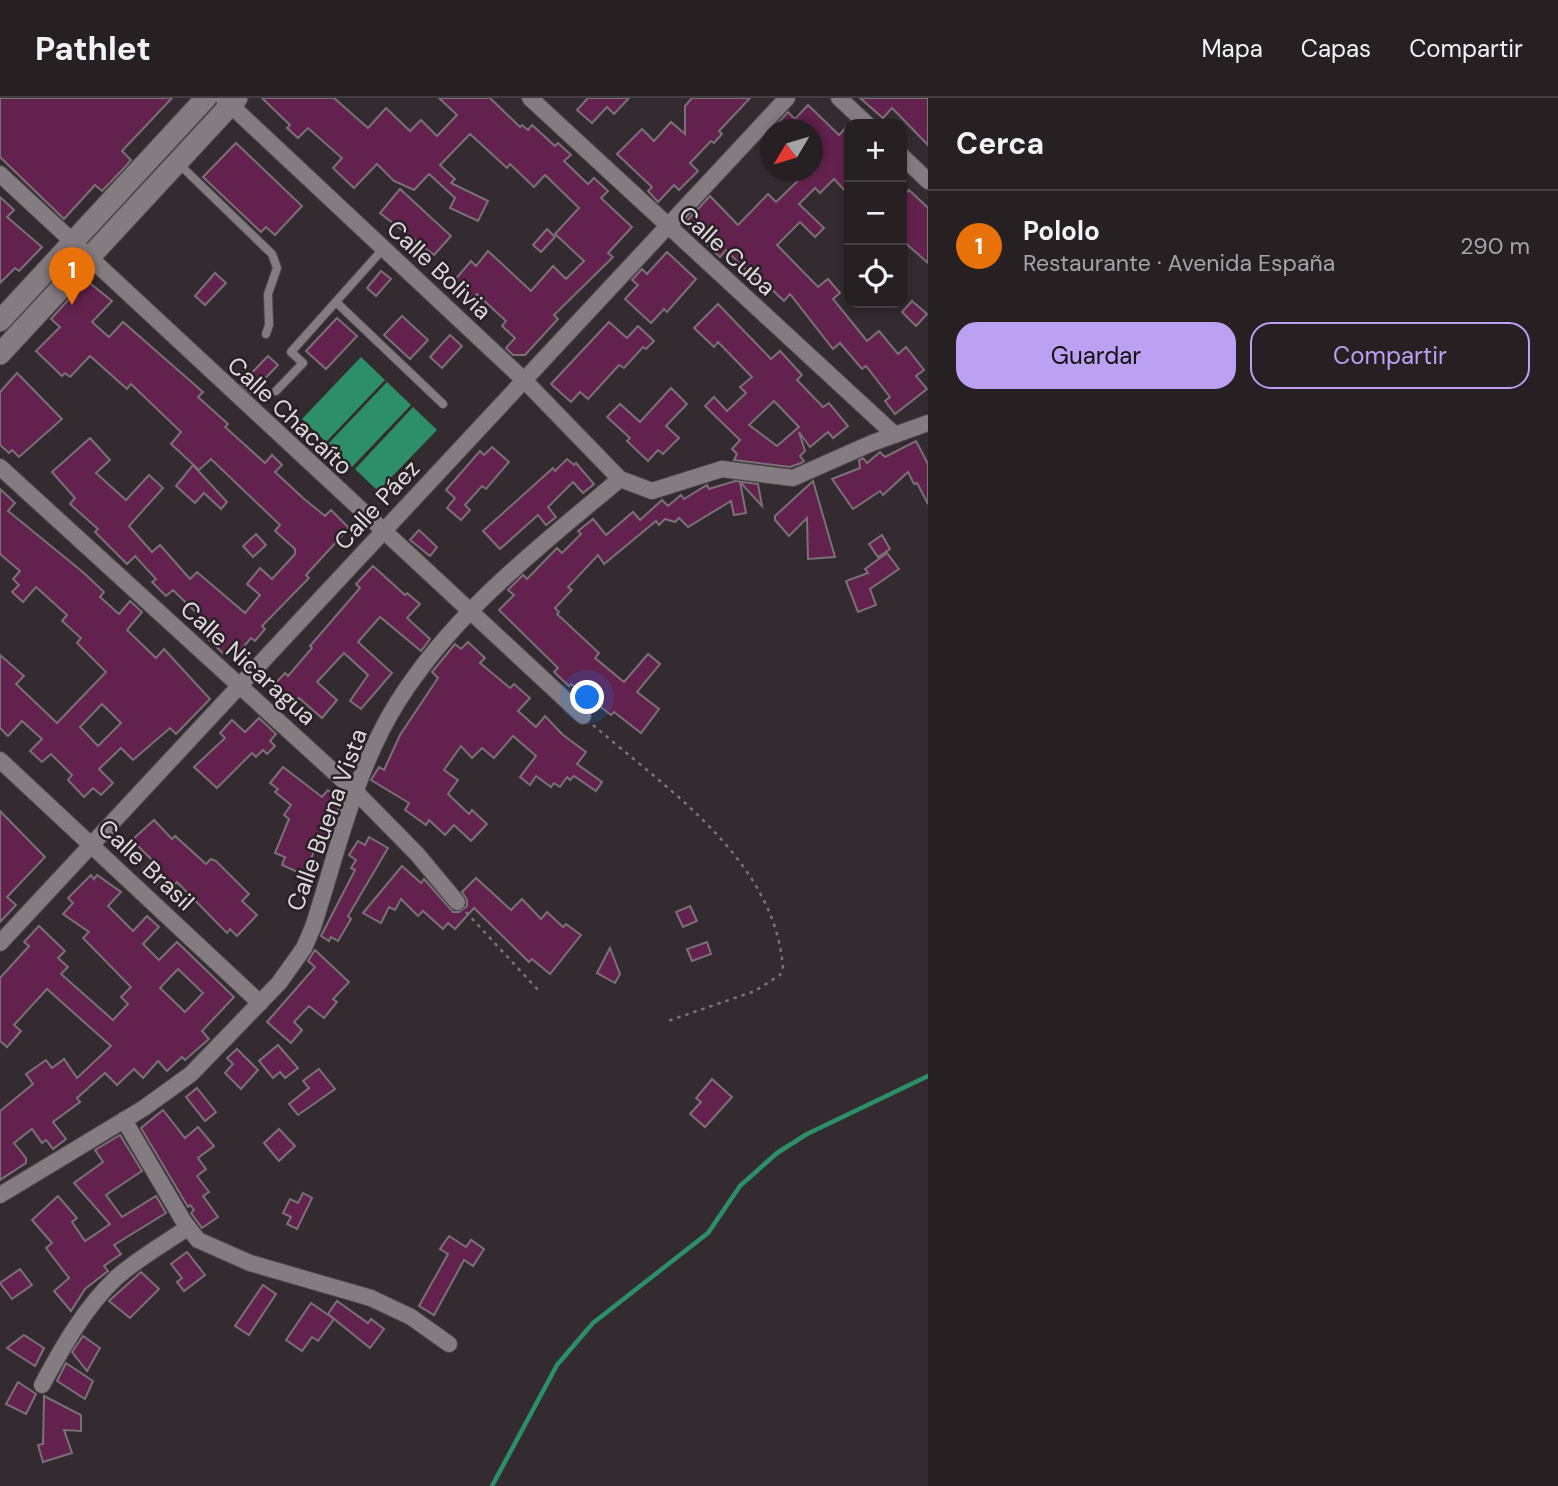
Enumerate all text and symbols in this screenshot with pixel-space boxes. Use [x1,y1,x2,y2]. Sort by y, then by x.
text: Pathlet [35,27,151,70]
text: Mapa [1201,33,1263,64]
text: Capas [1301,33,1371,64]
text: Compartir [1409,33,1523,64]
north arrow [760,119,823,182]
map controls [844,119,907,308]
button: + [844,119,907,182]
text: Cerca [956,124,1044,163]
button: − [844,182,907,245]
street label: Calle Cuba [672,199,782,302]
street label: Calle Bolivia [380,213,498,326]
text: Pololo [1023,214,1100,248]
text: 1 [975,231,983,261]
text: 290 m [1460,231,1530,261]
button: locate [844,245,907,308]
pin: 1 [49,247,95,305]
text: Restaurante · Avenida España [1023,248,1335,278]
button: Guardar [956,322,1236,389]
button: Compartir [1250,322,1530,389]
street label: Calle Chacaíto [221,350,360,482]
street label: Calle Páez [327,453,426,556]
street label: Calle Nicaragua [174,593,323,732]
your location [570,680,604,714]
street label: Calle Buena Vista [279,724,374,915]
street label: Calle Brasil [92,812,201,917]

